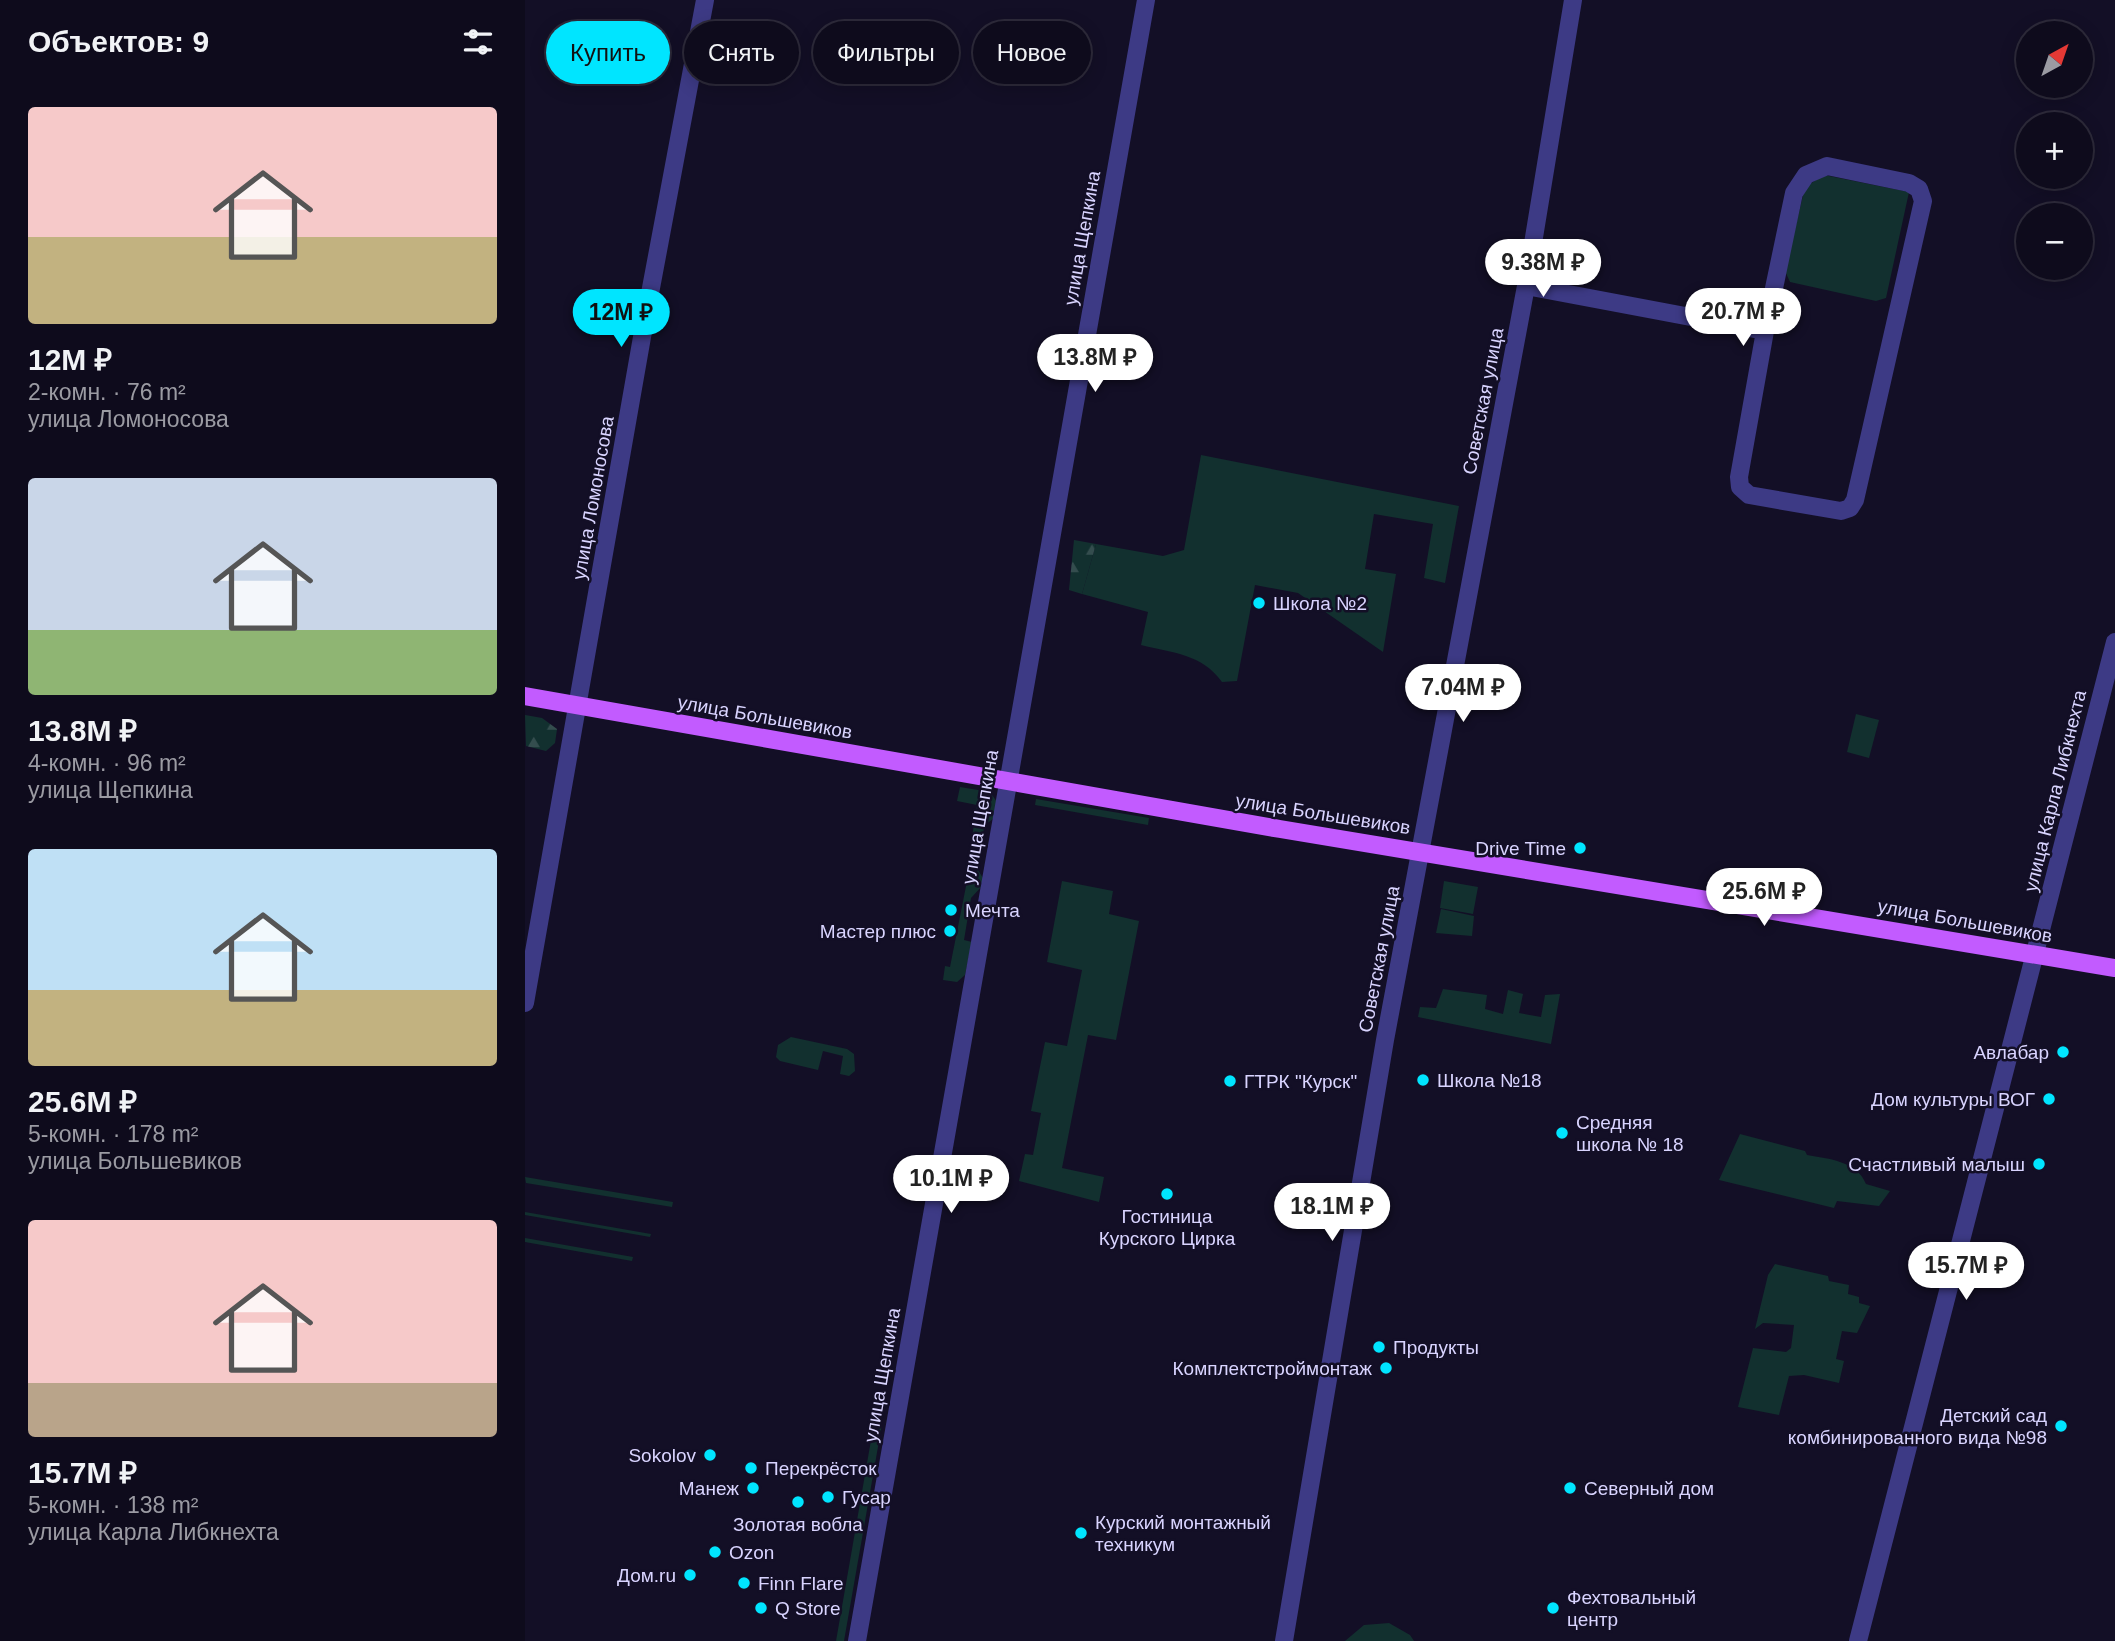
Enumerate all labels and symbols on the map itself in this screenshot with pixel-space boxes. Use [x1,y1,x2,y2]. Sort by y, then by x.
north arrow [2016,21,2093,98]
street label: улица Щепкина [1060,169,1104,307]
pin: 9.38M ₽ [1478,240,1608,299]
pin: 20.7M ₽ [1678,288,1808,348]
pin: 12M ₽ [572,290,670,349]
street label: Советская улица [1458,325,1508,476]
pin: 13.8M ₽ [1030,334,1160,394]
street label: улица Ломоносова [568,414,618,582]
place label: Школа №2 [1273,593,1367,614]
marker: Школа №2 [1251,595,1267,611]
pin: 7.04M ₽ [1398,664,1528,724]
street label: улица Карла Либкнехта [2020,687,2090,894]
street label: улица Большевиков [676,691,854,743]
street label: улица Щепкина [958,748,1002,886]
street label: улица Большевиков [1234,790,1412,838]
place label: Drive Time [1475,838,1566,859]
marker: Drive Time [1572,840,1588,856]
pin: 25.6M ₽ [1699,869,1829,928]
street label: Советская улица [1354,883,1404,1034]
street label: улица Большевиков [1876,895,2054,947]
place label: Мечта [965,900,1020,921]
marker: Мечта [943,902,959,918]
place label: Мастер плюс [820,921,936,942]
marker: Мастер плюс [942,923,958,939]
place label: Авлабар [1973,1042,2049,1063]
marker: Авлабар [2055,1044,2071,1060]
place label: Школа №18 [1437,1070,1542,1091]
place label: ГТРК "Курск" [1244,1071,1357,1092]
marker: Школа №18 [1415,1072,1431,1088]
marker: ГТРК "Курск" [1222,1073,1238,1089]
place label: Дом культуры ВОГ [1871,1089,2035,1110]
marker: Дом культуры ВОГ [2041,1091,2057,1107]
place label: Средняя школа № 18 [1576,1112,1684,1155]
marker: Средняя школа № 18 [1554,1125,1570,1141]
place label: Счастливый малыш [1848,1154,2025,1175]
pin: 10.1M ₽ [886,1156,1016,1215]
marker: Счастливый малыш [2031,1156,2047,1172]
pin: 18.1M ₽ [1267,1184,1397,1243]
marker: Гостиница Курского Цирка [1159,1186,1175,1202]
place label: Гостиница Курского Цирка [1099,1206,1236,1249]
pin: 15.7M ₽ [1901,1242,2031,1302]
street label: улица Щепкина [860,1306,904,1444]
place label: Продукты [1393,1337,1479,1358]
marker: Продукты [1371,1339,1387,1355]
place label: Комплектстроймонтаж [1173,1358,1372,1379]
marker: Комплектстроймонтаж [1378,1360,1394,1376]
place label: Детский сад комбинированного вида №98 [1788,1405,2047,1448]
marker: Детский сад комбинированного вида №98 [2053,1418,2069,1434]
place label: Sokolov [628,1445,696,1466]
marker: Sokolov [702,1447,718,1463]
place label: Перекрёсток [765,1458,877,1479]
marker: Перекрёсток [743,1460,759,1476]
place label: Манеж [679,1478,739,1499]
place label: Северный дом [1584,1478,1714,1499]
marker: Манеж [745,1480,761,1496]
marker: Северный дом [1562,1480,1578,1496]
place label: Гусар [842,1487,891,1508]
marker: Гусар [820,1489,836,1505]
marker: Золотая вобла [790,1494,806,1510]
place label: Курский монтажный техникум [1095,1512,1271,1555]
place label: Золотая вобла [733,1514,863,1535]
marker: Курский монтажный техникум [1073,1525,1089,1541]
place label: Ozon [729,1542,774,1563]
marker: Ozon [707,1544,723,1560]
place label: Дом.ru [617,1565,676,1586]
marker: Дом.ru [682,1567,698,1583]
place label: Finn Flare [758,1573,844,1594]
marker: Finn Flare [736,1575,752,1591]
place label: Фехтовальный центр [1567,1587,1696,1630]
place label: Q Store [775,1598,840,1619]
marker: Q Store [753,1600,769,1616]
marker: Фехтовальный центр [1545,1600,1561,1616]

